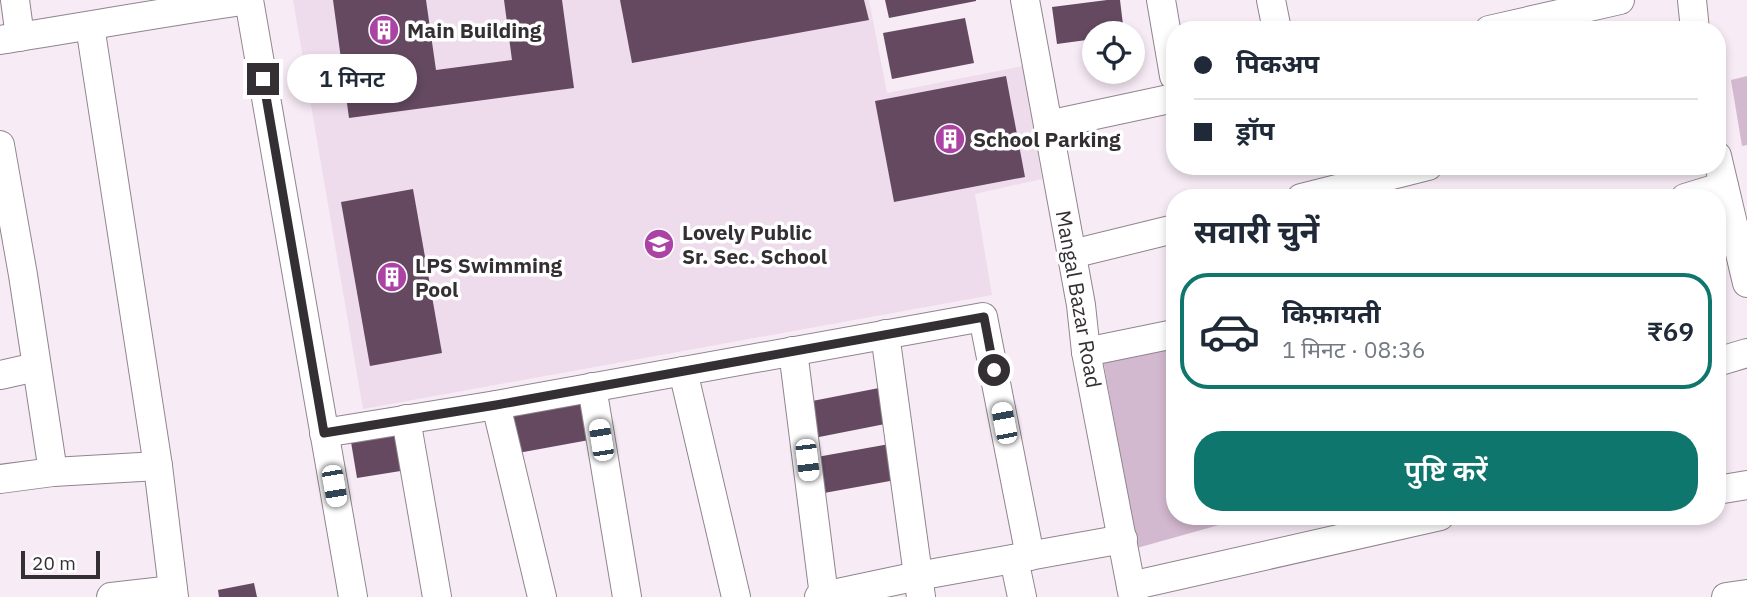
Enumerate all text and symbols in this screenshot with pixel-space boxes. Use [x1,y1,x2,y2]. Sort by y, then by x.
building icon: Main Building [367,13,401,47]
place label: Main Building [407,16,542,44]
map controls [1082,21,1145,84]
button: locate [1082,21,1145,84]
text: पिकअप [1236,46,1319,80]
callout: 1 मिनट [288,55,417,104]
route end [247,63,279,95]
text: 1 मिनट [319,63,385,93]
text: ड्रॉप [1236,113,1274,147]
building icon: School Parking [933,122,967,156]
place label: School Parking [973,125,1121,153]
street label: Mangal Bazar Road [1050,208,1108,390]
text: सवारी चुनें [1194,210,1319,252]
place label: Lovely Public Sr. Sec. School [682,218,827,270]
school or university icon: Lovely Public Sr. Sec. School [642,227,676,261]
place label: LPS Swimming Pool [415,251,563,303]
building icon: LPS Swimming Pool [375,260,409,294]
text: किफ़ायती [1282,296,1381,330]
icon: car [1198,300,1261,363]
text: ₹69 [1647,314,1694,348]
text: 1 मिनट · 08:36 [1282,334,1426,364]
route start [978,354,1010,386]
car [990,400,1019,446]
car [588,418,615,462]
button: पुष्टि करें [1194,431,1698,511]
car [795,438,820,482]
car [321,463,348,509]
scale bar [21,548,100,580]
text: 20 m [32,551,76,575]

